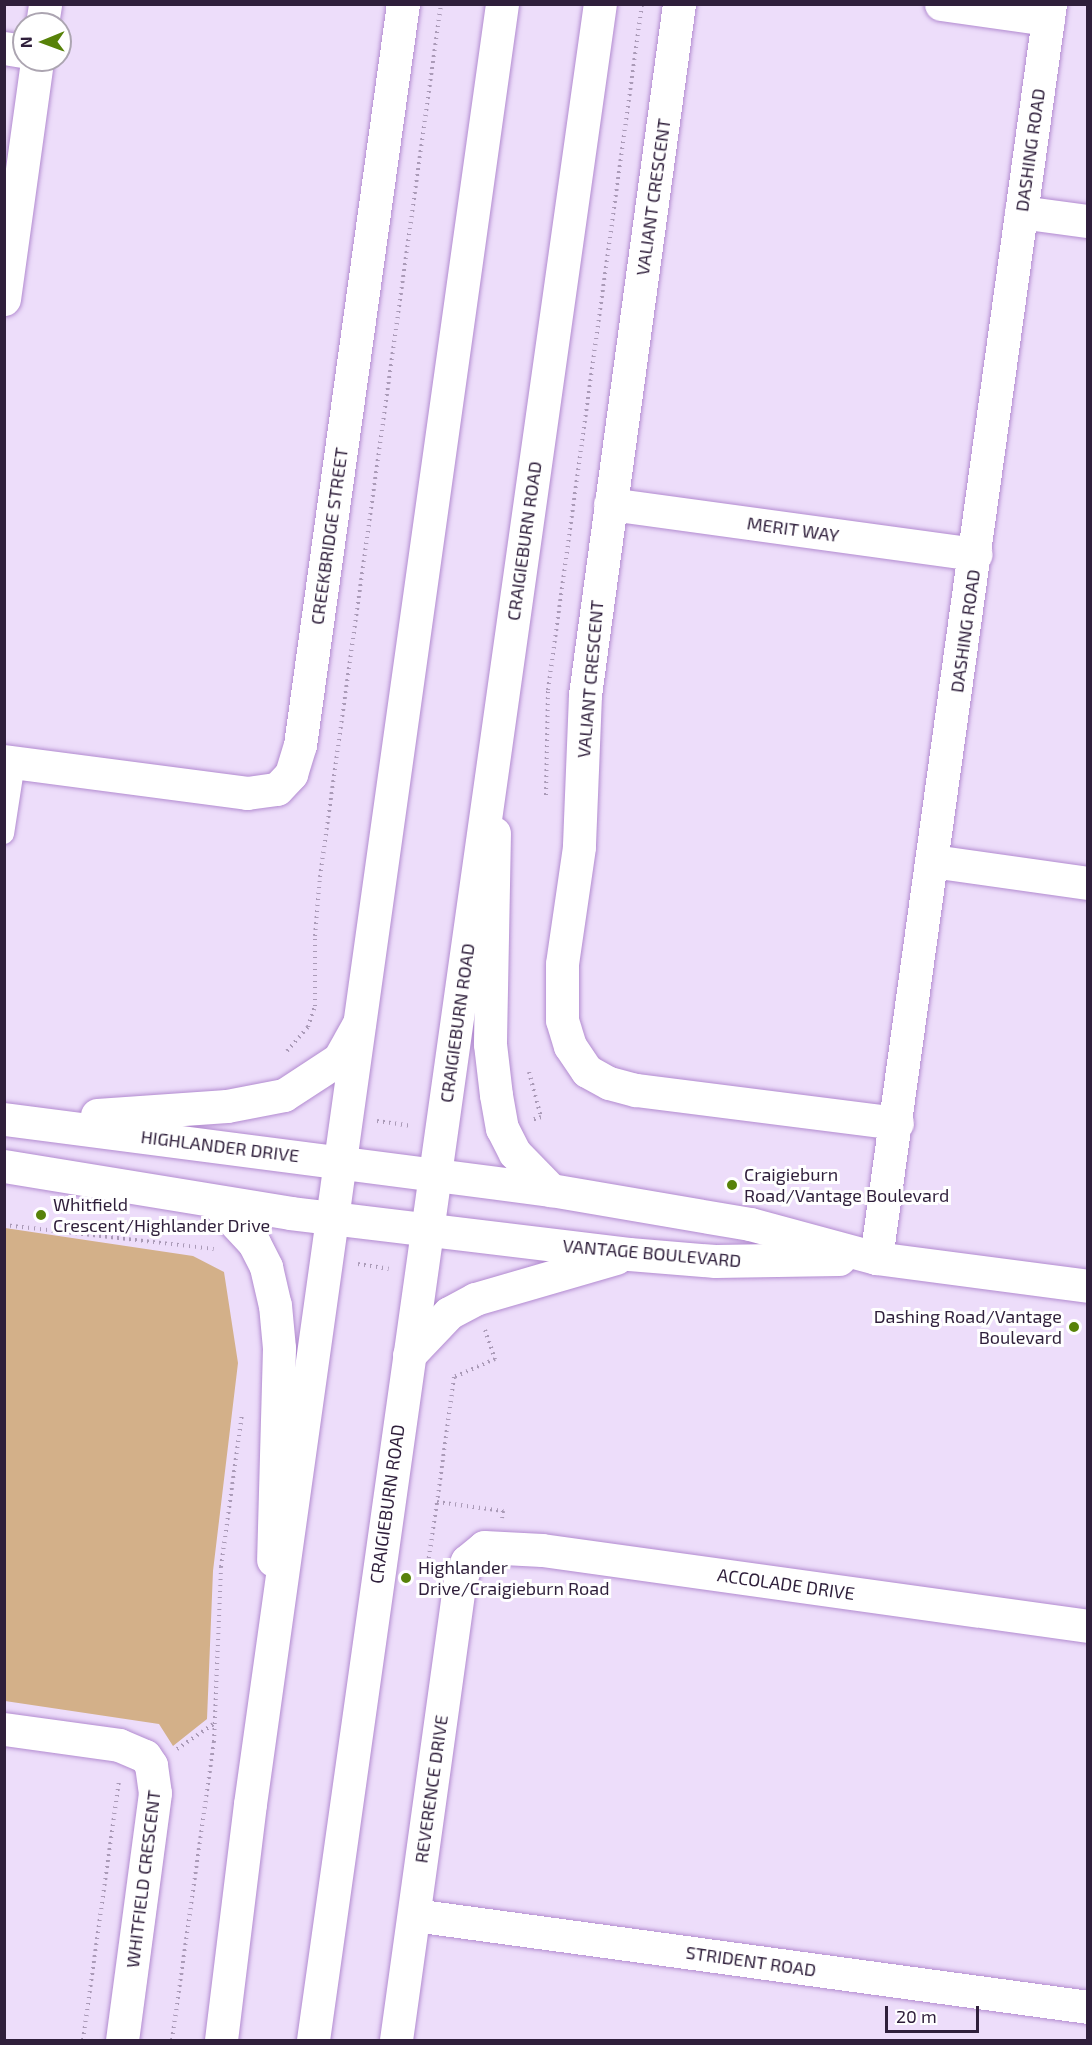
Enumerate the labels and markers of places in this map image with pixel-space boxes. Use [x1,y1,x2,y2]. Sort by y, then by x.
place label: Craigieburn Road/Vantage Boulevard [744,1164,949,1206]
marker: Craigieburn Road/Vantage Boulevard [725,1178,739,1192]
place label: Whitfield Crescent/Highlander Drive [53,1194,271,1236]
marker: Whitfield Crescent/Highlander Drive [34,1208,48,1222]
place label: Dashing Road/Vantage Boulevard [874,1306,1062,1348]
marker: Dashing Road/Vantage Boulevard [1067,1320,1081,1334]
place label: Highlander Drive/Craigieburn Road [418,1557,609,1600]
marker: Highlander Drive/Craigieburn Road [399,1571,413,1585]

